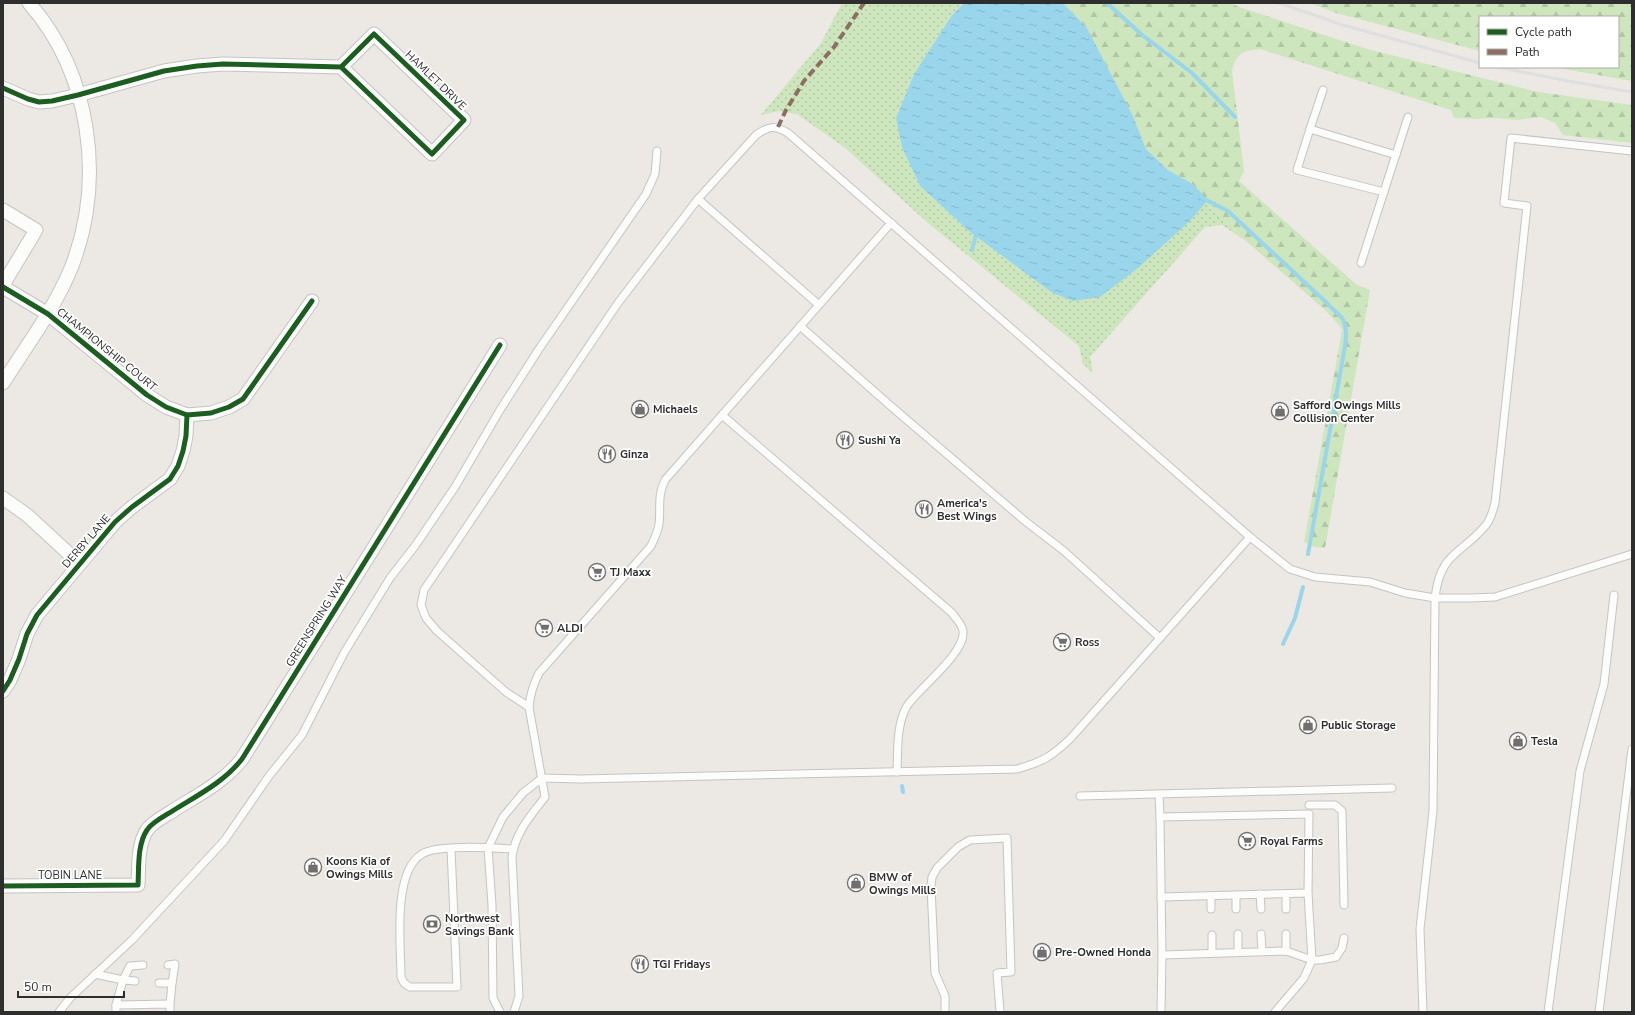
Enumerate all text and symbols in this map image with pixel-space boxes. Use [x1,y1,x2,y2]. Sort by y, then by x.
legend [1479,16,1619,68]
text: Cycle path [1515,24,1572,40]
text: Path [1515,44,1540,60]
street label: HAMLET DRIVE [402,47,470,113]
street label: CHAMPIONSHIP COURT [54,304,160,395]
place label: Safford Owings Mills Collision Center [1293,398,1401,426]
shop icon: Michaels [630,399,650,419]
shop icon: Safford Owings Mills Collision Center [1270,401,1290,421]
place label: Michaels [653,402,698,417]
restaurant icon: Sushi Ya [835,430,855,450]
place label: Sushi Ya [858,433,901,448]
restaurant icon: Ginza [597,444,617,464]
place label: Ginza [620,447,649,462]
place label: America's Best Wings [937,496,997,524]
restaurant icon: America's Best Wings [914,499,934,519]
street label: DERBY LANE [59,511,114,572]
supermarket icon: TJ Maxx [587,562,607,582]
place label: TJ Maxx [610,565,652,580]
street label: GREENSPRING WAY [282,573,351,670]
supermarket icon: ALDI [534,618,554,638]
place label: ALDI [557,621,583,636]
supermarket icon: Ross [1052,632,1072,652]
place label: Ross [1075,635,1099,650]
shop icon: Public Storage [1298,715,1318,735]
place label: Public Storage [1321,718,1396,733]
shop icon: Tesla [1508,731,1528,751]
place label: Tesla [1531,734,1558,749]
supermarket icon: Royal Farms [1237,831,1257,851]
place label: Royal Farms [1260,834,1323,849]
place label: Koons Kia of Owings Mills [326,854,393,882]
shop icon: Koons Kia of Owings Mills [303,857,323,877]
street label: TOBIN LANE [38,868,102,883]
place label: BMW of Owings Mills [869,870,936,898]
shop icon: BMW of Owings Mills [846,873,866,893]
place label: Northwest Savings Bank [445,911,515,939]
bank icon: Northwest Savings Bank [422,914,442,934]
shop icon: Pre-Owned Honda [1032,942,1052,962]
place label: Pre-Owned Honda [1055,945,1151,960]
restaurant icon: TGI Fridays [630,954,650,974]
place label: TGI Fridays [653,957,710,972]
scale bar [18,973,124,999]
text: 50 m [24,979,52,995]

